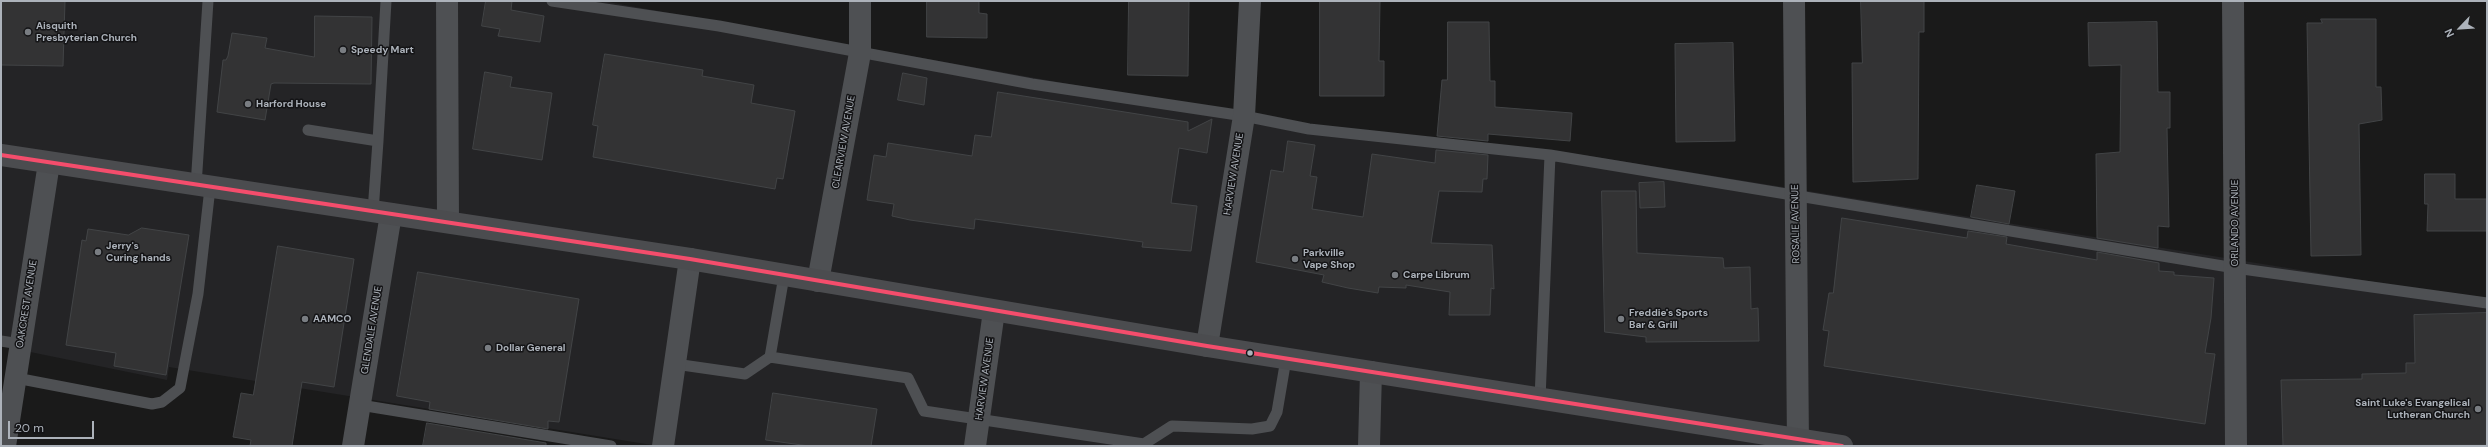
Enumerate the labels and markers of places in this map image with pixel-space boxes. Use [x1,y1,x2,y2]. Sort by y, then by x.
place label: Aisquith Presbyterian Church [36,20,137,44]
marker: Aisquith Presbyterian Church [23,27,33,37]
place label: Speedy Mart [351,44,414,56]
marker: Speedy Mart [338,45,348,55]
place label: Harford House [256,98,326,110]
marker: Harford House [243,99,253,109]
place label: Jerry's Curing hands [106,240,171,264]
marker: Jerry's Curing hands [93,247,103,257]
place label: Parkville Vape Shop [1303,247,1355,270]
marker: Parkville Vape Shop [1290,254,1300,264]
place label: Carpe Librum [1403,269,1470,281]
marker: Carpe Librum [1390,270,1400,280]
place label: Freddie's Sports Bar & Grill [1629,307,1708,330]
place label: AAMCO [313,313,351,325]
marker: AAMCO [300,314,310,324]
marker: Freddie's Sports Bar & Grill [1616,314,1626,324]
place label: Dollar General [496,342,565,354]
marker: Dollar General [483,343,493,353]
unlabelled marker [1245,348,1255,358]
place label: Saint Luke's Evangelical Lutheran Church [2355,397,2470,420]
marker: Saint Luke's Evangelical Lutheran Church [2473,404,2483,414]

